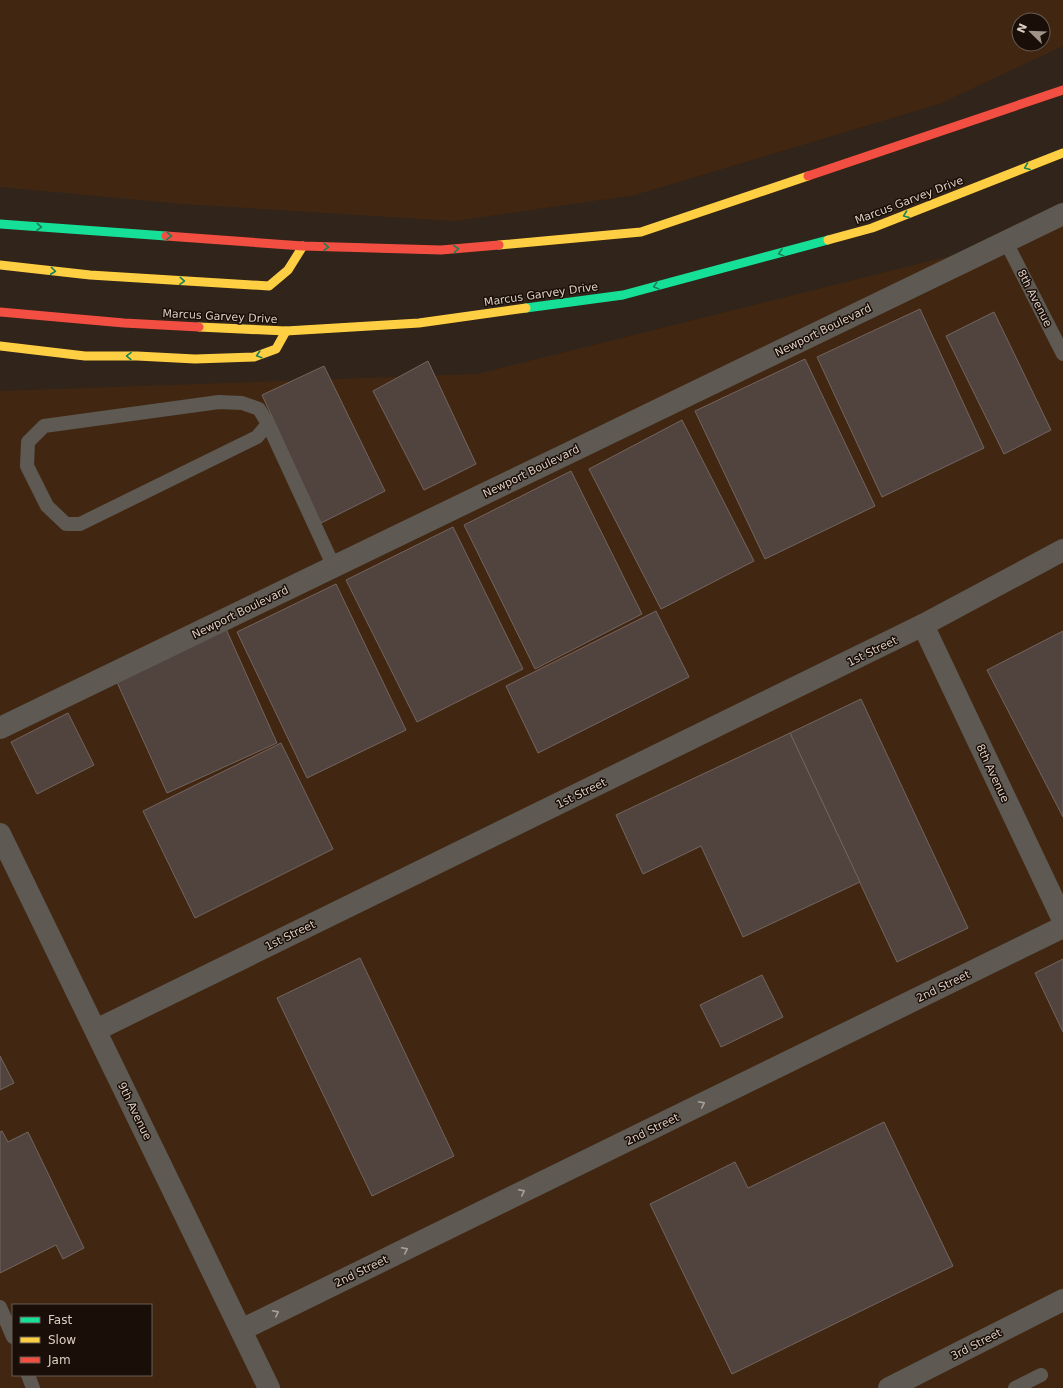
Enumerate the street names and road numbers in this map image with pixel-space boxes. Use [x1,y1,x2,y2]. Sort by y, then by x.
street label: Marcus Garvey Drive [853,174,965,227]
street label: 8th Avenue [1015,267,1055,329]
street label: Marcus Garvey Drive [483,280,599,309]
street label: Newport Boulevard [773,301,874,359]
street label: Marcus Garvey Drive [162,307,278,326]
street label: Newport Boulevard [481,442,582,500]
street label: Newport Boulevard [190,583,291,641]
street label: 1st Street [845,633,900,669]
street label: 8th Avenue [973,742,1012,805]
street label: 1st Street [554,775,609,811]
street label: 1st Street [263,917,318,953]
street label: 2nd Street [914,968,973,1005]
street label: 9th Avenue [115,1080,154,1142]
street label: 2nd Street [623,1111,682,1148]
street label: 2nd Street [332,1253,391,1290]
street label: 3rd Street [949,1326,1004,1363]

